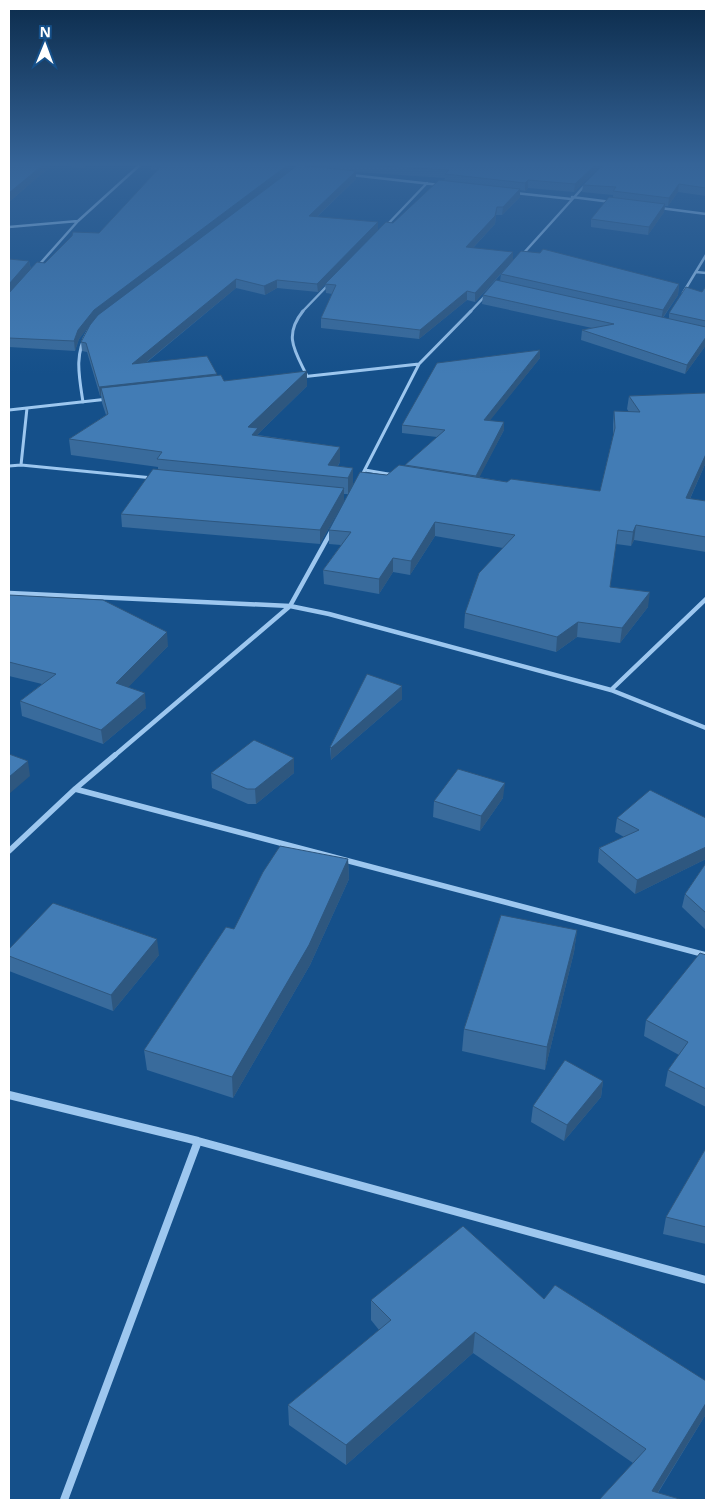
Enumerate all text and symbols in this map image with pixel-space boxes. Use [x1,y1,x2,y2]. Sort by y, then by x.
north arrow [20,20,70,70]
text: N [39,22,51,41]

